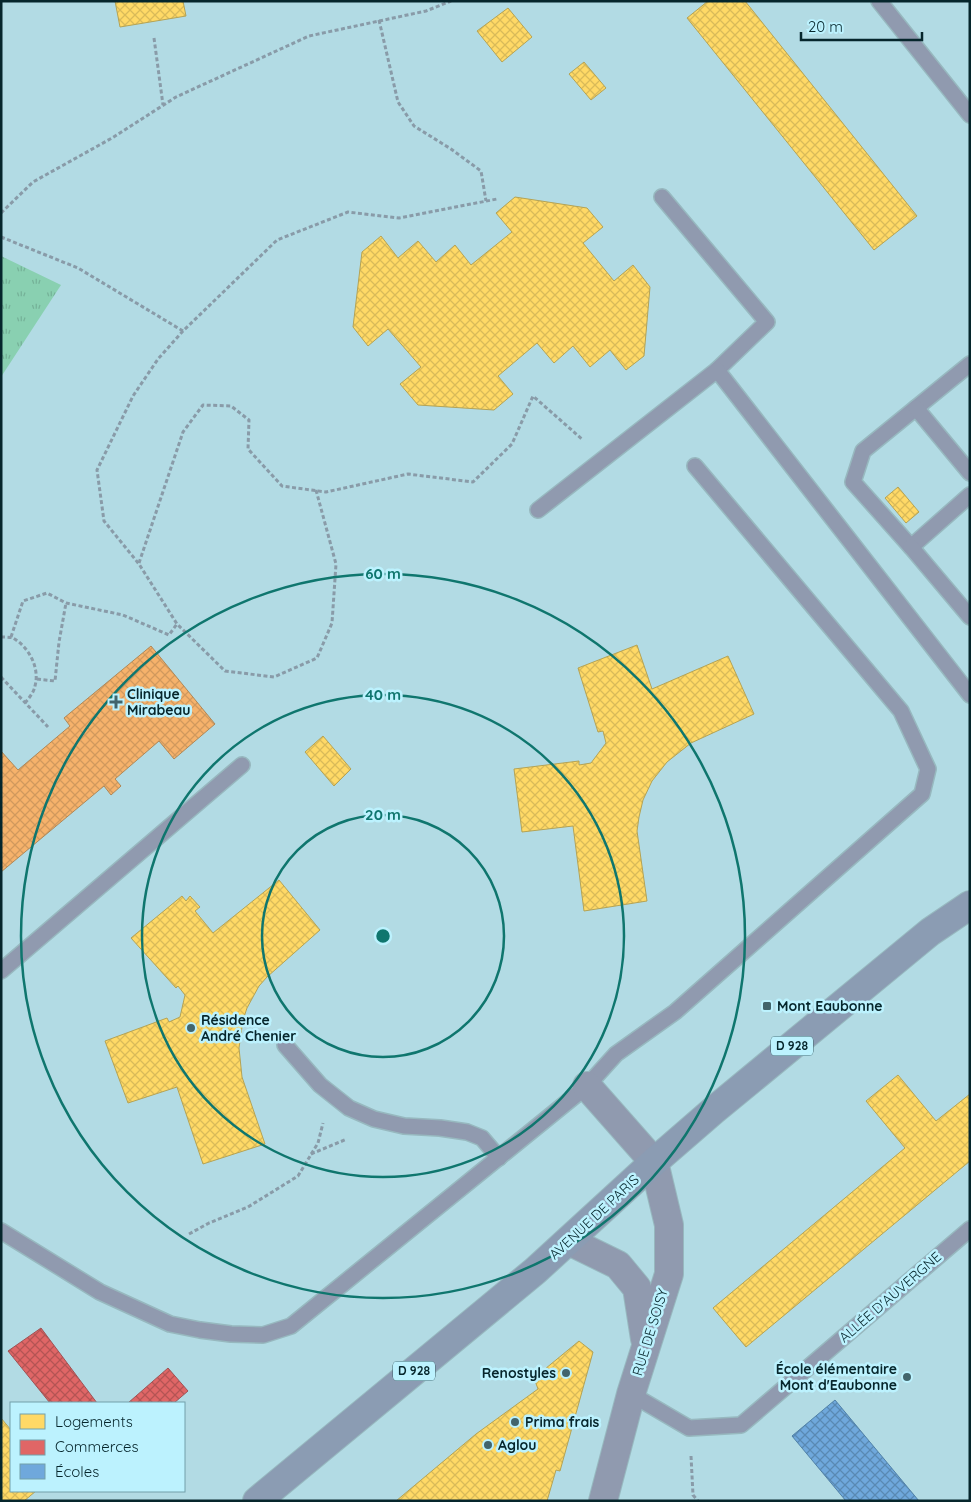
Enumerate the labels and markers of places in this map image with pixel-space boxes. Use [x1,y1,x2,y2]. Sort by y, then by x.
place label: Clinique Mirabeau [127,685,190,719]
marker: Clinique Mirabeau [109,695,123,709]
centre of rings [374,927,392,945]
place label: Mont Eaubonne [777,997,883,1015]
marker: Mont Eaubonne [761,1000,773,1012]
place label: Résidence André Chenier [201,1011,296,1045]
marker: Résidence André Chenier [185,1022,197,1034]
place label: École élémentaire Mont d'Eaubonne [776,1360,897,1394]
place label: Renostyles [482,1364,556,1382]
marker: Renostyles [560,1367,572,1379]
marker: École élémentaire Mont d'Eaubonne [901,1371,913,1383]
place label: Prima frais [525,1413,600,1431]
marker: Prima frais [509,1416,521,1428]
place label: Aglou [498,1436,536,1454]
marker: Aglou [482,1439,494,1451]

